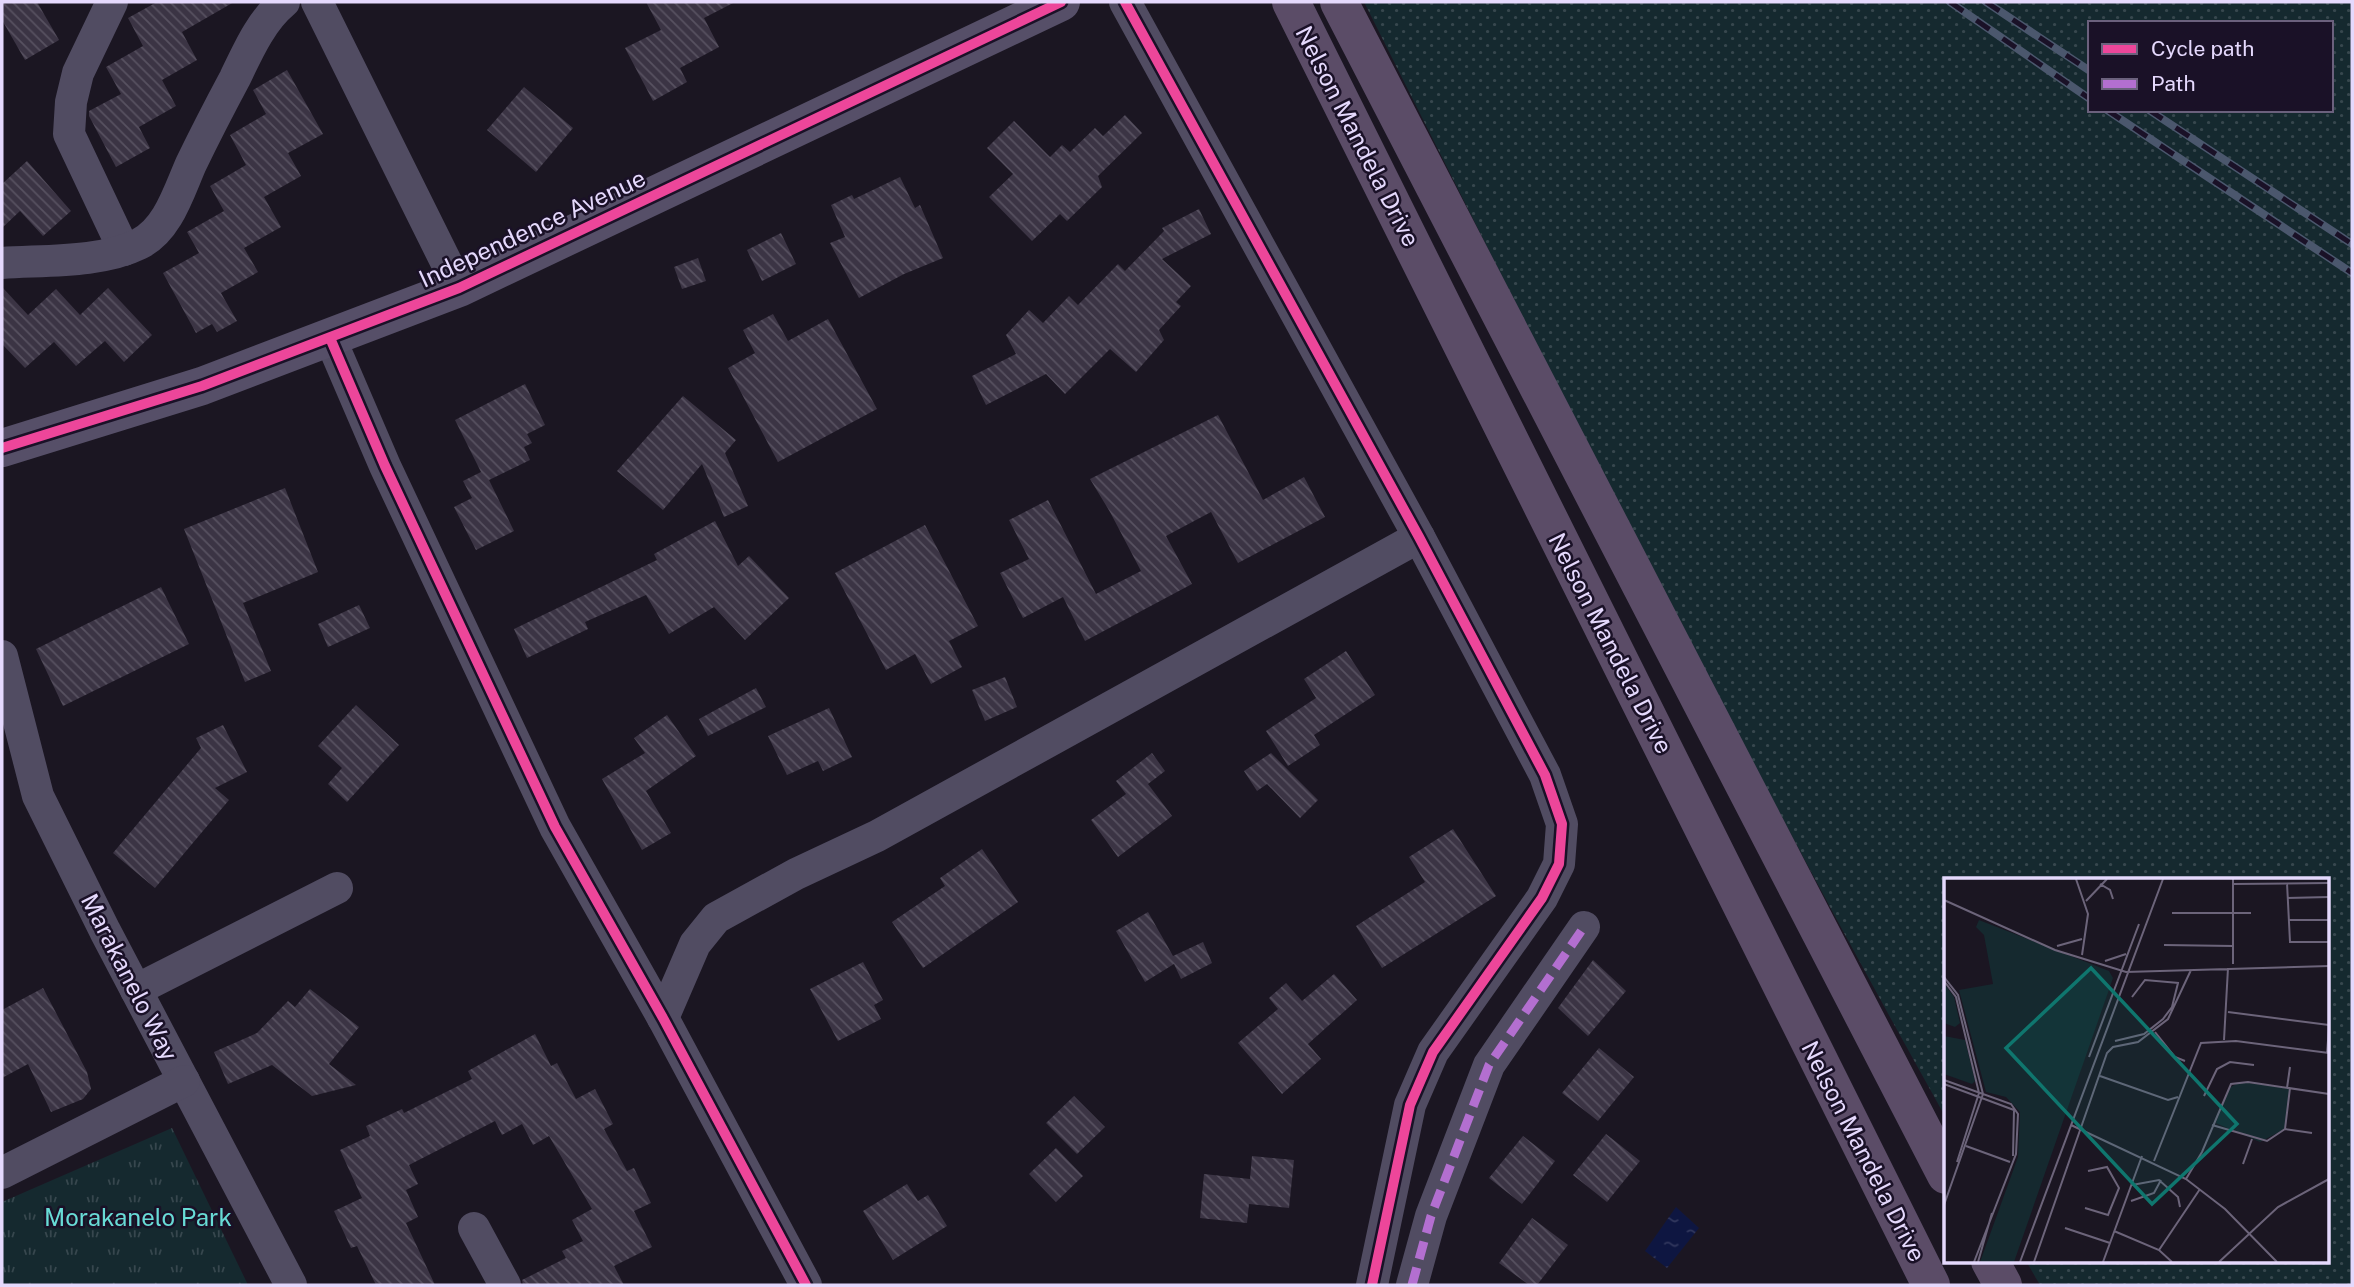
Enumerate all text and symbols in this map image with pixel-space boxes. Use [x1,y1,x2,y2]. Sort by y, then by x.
street label: Nelson Mandela Drive [1290,21,1426,251]
legend [2088,21,2333,112]
text: Cycle path [2151,36,2254,61]
text: Path [2151,71,2196,96]
street label: Independence Avenue [414,163,650,293]
street label: Nelson Mandela Drive [1543,528,1679,758]
inset map [1944,878,2330,1262]
street label: Marakanelo Way [76,889,184,1065]
street label: Nelson Mandela Drive [1796,1036,1932,1266]
park label: Morakanelo Park [44,1203,232,1231]

